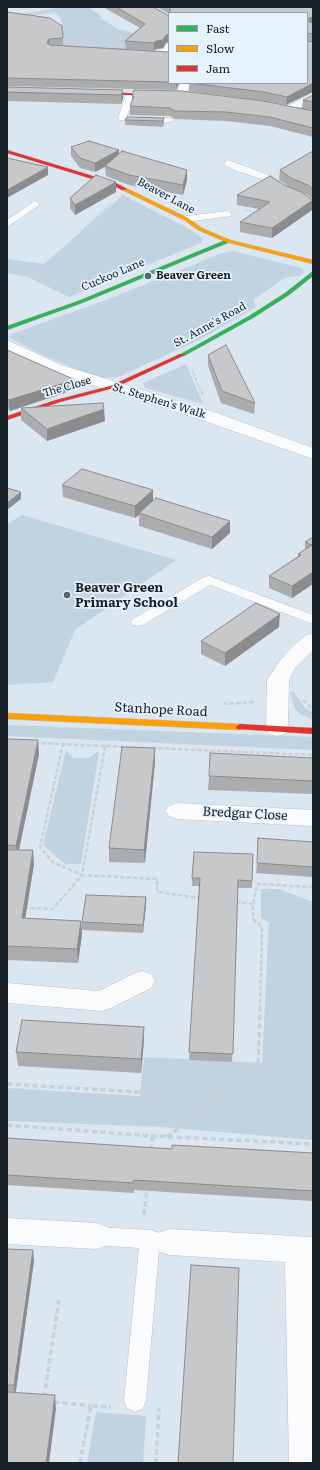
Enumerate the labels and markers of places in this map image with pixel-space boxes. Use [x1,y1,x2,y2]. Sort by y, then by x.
place label: Beaver Green [156,269,231,283]
marker: Beaver Green [143,271,153,281]
place label: Beaver Green Primary School [75,580,178,611]
marker: Beaver Green Primary School [62,590,72,600]

